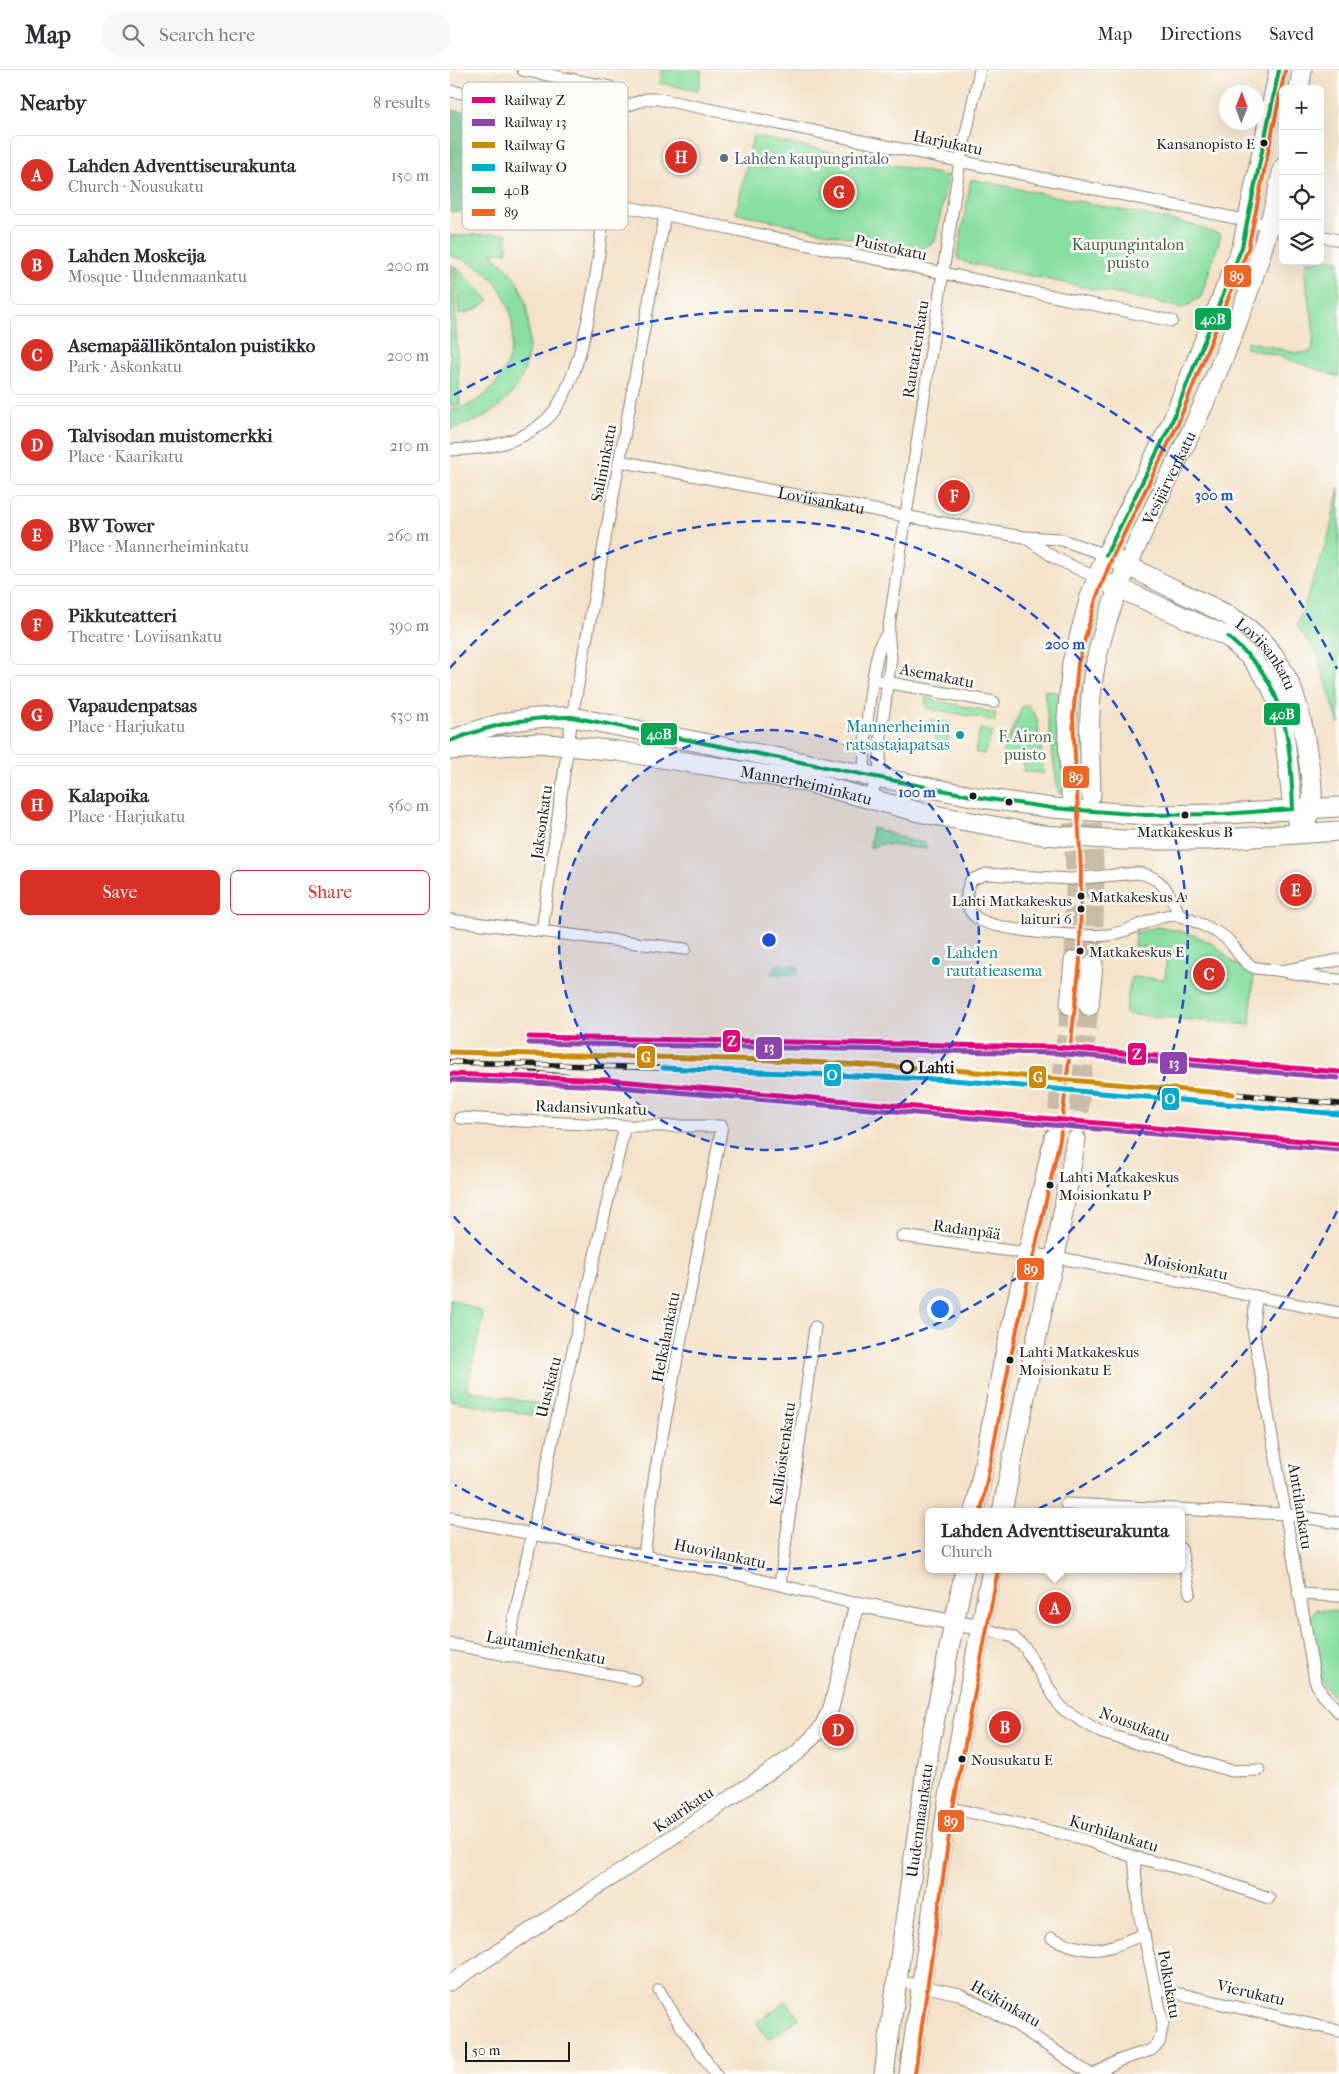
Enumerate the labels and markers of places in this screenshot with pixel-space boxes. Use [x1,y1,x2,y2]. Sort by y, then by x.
place label: Kansanopisto E [1156,135,1255,153]
pin: H [665,138,697,176]
marker: Kansanopisto E [1259,138,1269,148]
place label: Lahden kaupungintalo [734,149,889,168]
marker: Lahden kaupungintalo [718,152,730,164]
pin: G [823,173,855,211]
pin: F [938,477,970,515]
place label: Mannerheimin ratsastajapatsas [845,717,951,754]
marker: Mannerheimin ratsastajapatsas [954,729,966,741]
unlabelled marker [968,791,978,801]
unlabelled marker [1004,797,1014,807]
marker: Matkakeskus B [1180,810,1190,820]
place label: Matkakeskus B [1137,823,1233,841]
pin: E [1280,871,1312,909]
place label: Matkakeskus A [1090,888,1186,906]
marker: Matkakeskus A [1076,891,1086,901]
place label: Lahti Matkakeskus laituri 6 [952,892,1073,928]
marker: Lahti Matkakeskus laituri 6 [1076,904,1086,914]
centre of rings [760,931,778,949]
place label: Lahden rautatieasema [946,943,1043,980]
place label: Matkakeskus E [1089,943,1184,961]
marker: Matkakeskus E [1075,946,1085,956]
marker: Lahden rautatieasema [930,955,942,967]
pin: C [1193,955,1225,993]
place label: Lahti [918,1058,955,1077]
marker: Lahti [900,1060,914,1074]
place label: Lahti Matkakeskus Moisionkatu P [1059,1168,1180,1204]
marker: Lahti Matkakeskus Moisionkatu P [1045,1180,1055,1190]
place label: Lahti Matkakeskus Moisionkatu E [1019,1343,1140,1379]
marker: Lahti Matkakeskus Moisionkatu E [1005,1355,1015,1365]
pin: A [1039,1589,1071,1627]
pin: B [989,1708,1021,1746]
pin: D [822,1711,854,1749]
place label: Nousukatu E [971,1751,1053,1769]
marker: Nousukatu E [957,1754,967,1764]

